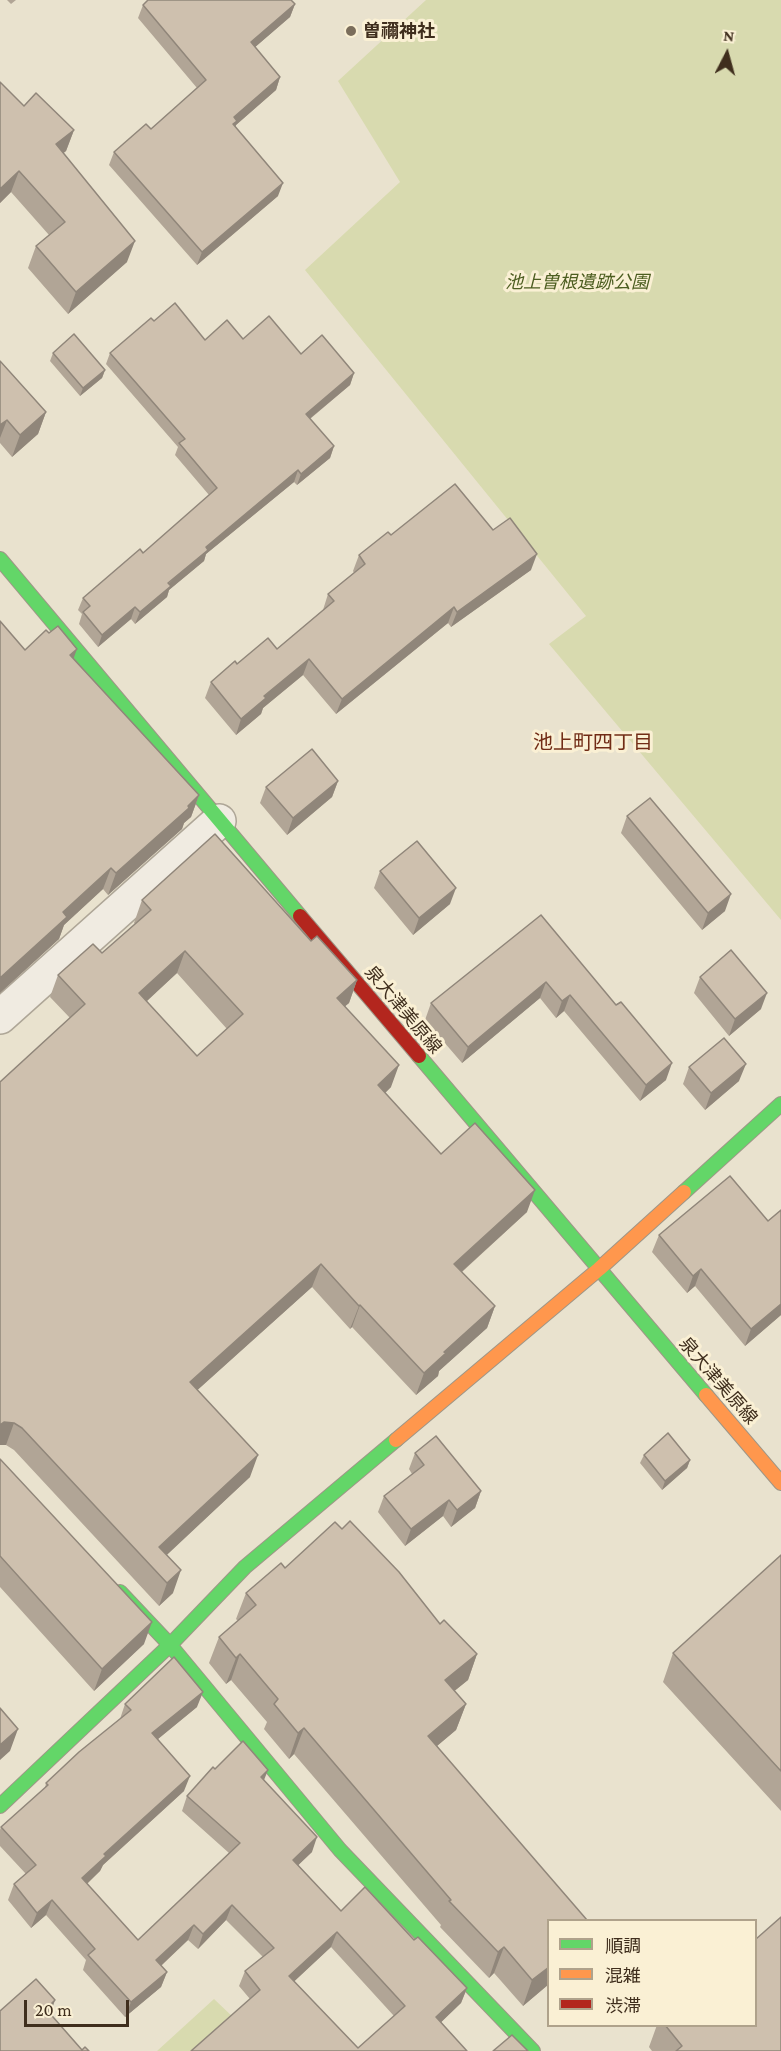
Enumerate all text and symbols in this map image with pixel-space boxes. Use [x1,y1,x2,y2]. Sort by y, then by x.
place label: 曽禰神社 [363,20,435,42]
marker: 曽禰神社 [344,24,358,38]
north arrow [697,24,757,84]
text: N [723,27,735,45]
park label: 池上曽根遺跡公園 [505,271,649,293]
district label: 池上町四丁目 [533,731,653,755]
street label: 泉大津美原線 [360,962,446,1058]
street label: 泉大津美原線 [674,1333,762,1429]
legend [547,1919,757,2027]
text: 順調 [605,1936,641,1956]
text: 混雑 [605,1966,641,1986]
scale bar [27,1988,132,2026]
text: 渋滞 [605,1996,641,2016]
text: 20 m [35,2000,72,2020]

